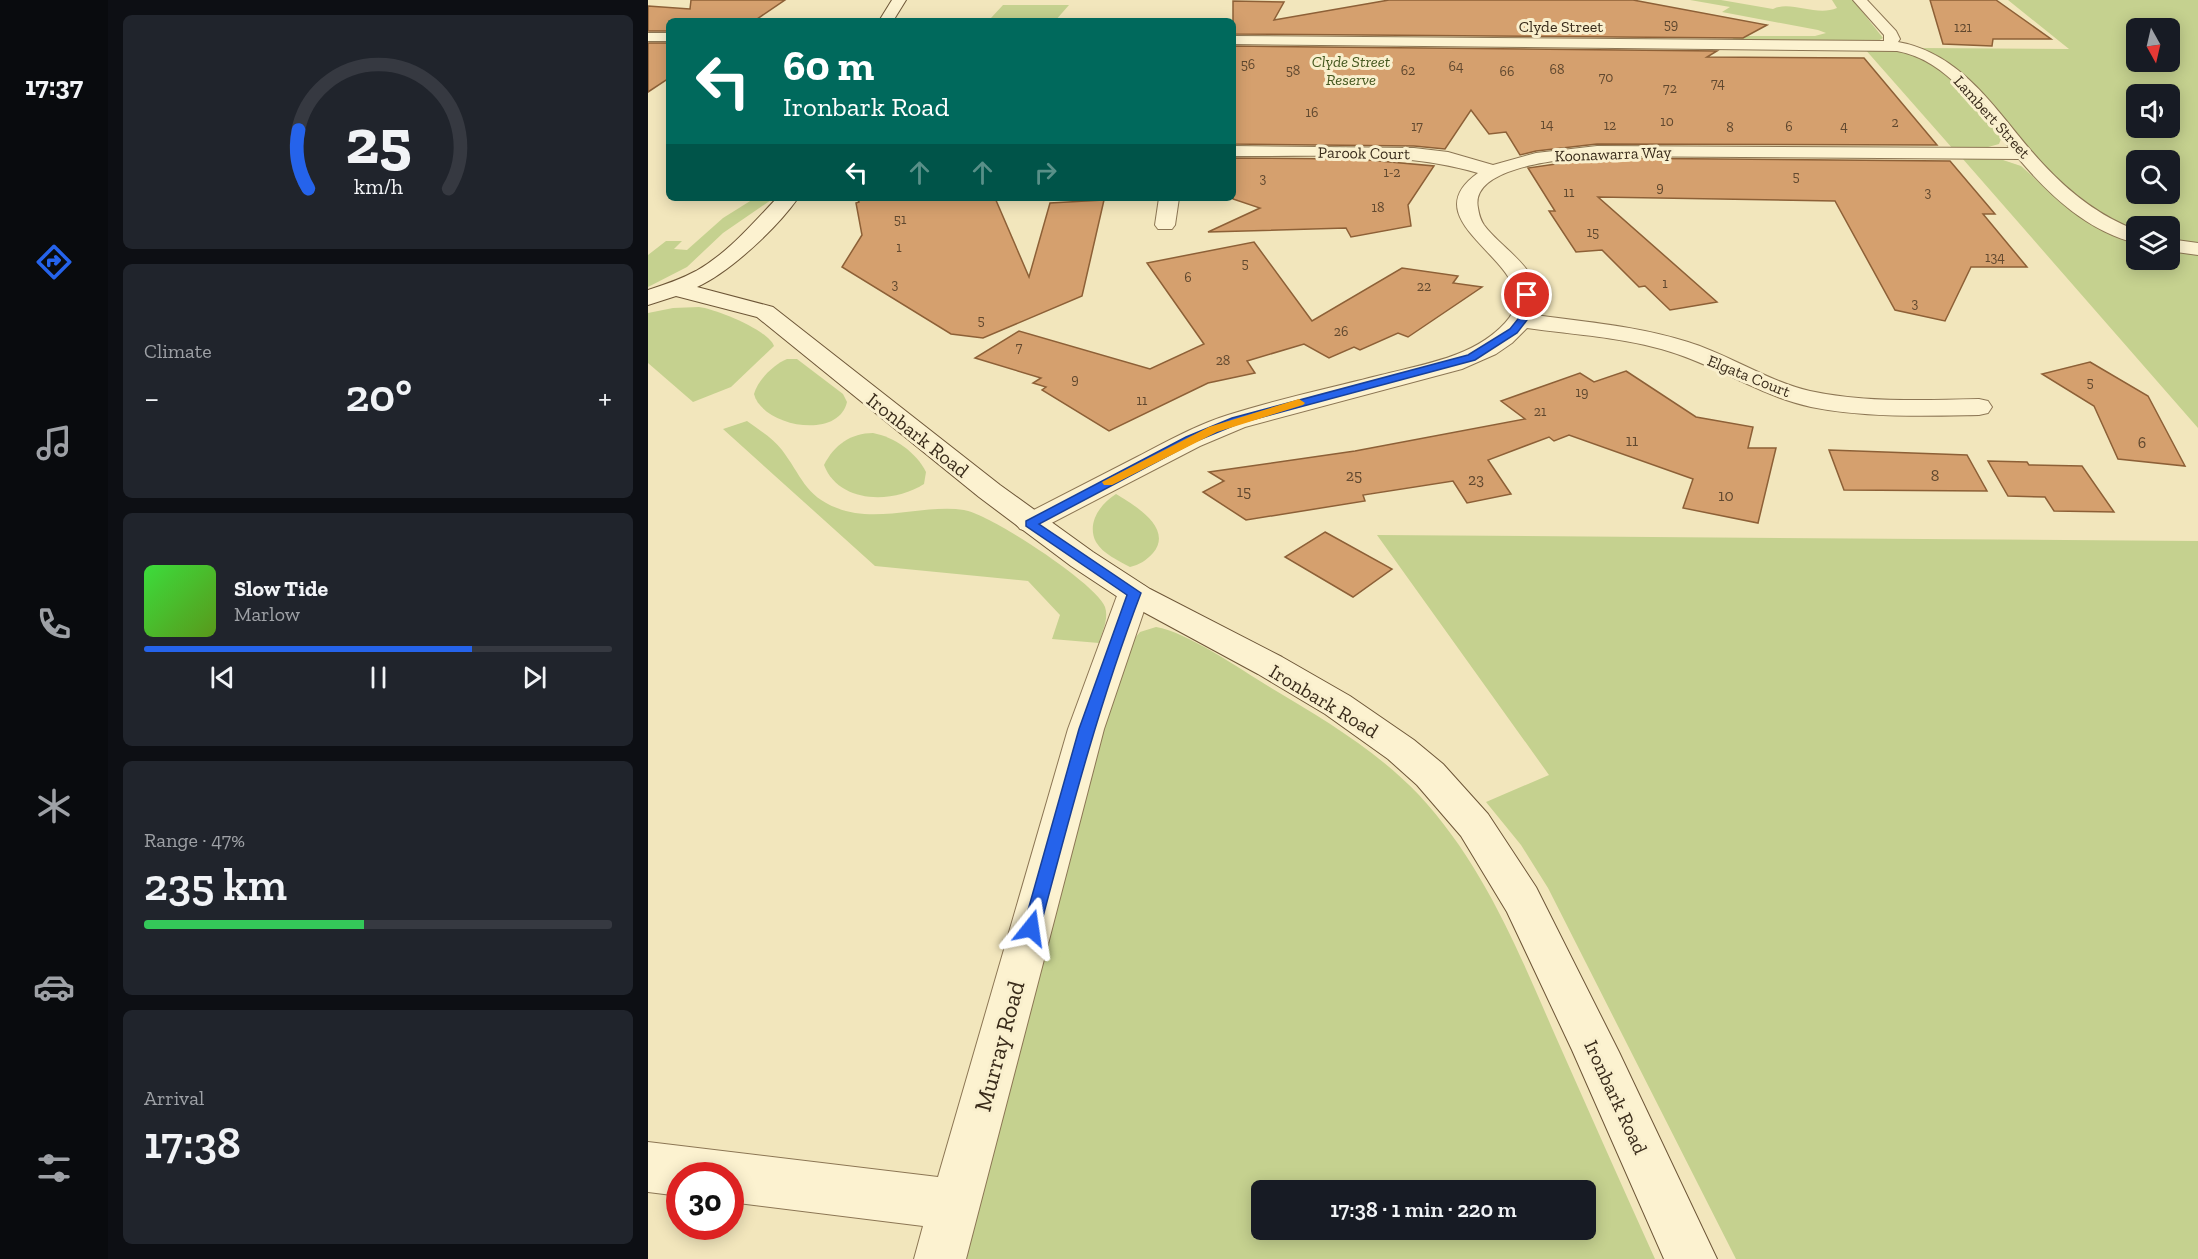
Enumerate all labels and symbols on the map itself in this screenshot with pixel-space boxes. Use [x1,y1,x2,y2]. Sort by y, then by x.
house number: 59 [1664,16,1678,33]
street label: Clyde Street [1519,17,1603,36]
north arrow [2126,18,2180,72]
house number: 121 [1954,19,1973,36]
park label: Clyde Street Reserve [1312,52,1391,89]
house number: 56 [1241,56,1255,73]
house number: 64 [1449,58,1464,75]
house number: 68 [1550,61,1564,78]
house number: 58 [1286,62,1300,79]
house number: 62 [1401,62,1415,79]
house number: 66 [1500,63,1514,80]
house number: 70 [1599,69,1613,86]
street label: Lambert Street [1950,72,2034,162]
house number: 74 [1711,75,1725,92]
house number: 72 [1663,80,1677,97]
house number: 16 [1306,104,1318,121]
house number: 10 [1660,113,1674,130]
house number: 2 [1891,114,1899,131]
house number: 14 [1541,116,1554,133]
house number: 12 [1604,117,1616,134]
house number: 17 [1411,118,1423,135]
house number: 6 [1785,118,1793,135]
house number: 4 [1840,118,1848,135]
house number: 8 [1726,119,1734,136]
street label: Koonawarra Way [1554,142,1673,166]
street label: Parook Court [1318,143,1410,163]
house number: 1-2 [1383,164,1401,181]
house number: 5 [1792,168,1800,185]
house number: 3 [1260,170,1267,187]
house number: 9 [1656,179,1664,196]
house number: 11 [1564,184,1575,201]
house number: 3 [1925,184,1932,201]
house number: 18 [1372,199,1384,216]
house number: 51 [894,211,907,228]
house number: 15 [1587,224,1599,241]
house number: 1 [896,239,902,256]
house number: 134 [1985,249,2005,266]
house number: 5 [1241,255,1249,272]
house number: 6 [1184,269,1192,286]
pin [1501,269,1552,320]
house number: 1 [1662,275,1668,292]
house number: 3 [892,276,899,293]
house number: 22 [1417,278,1431,295]
house number: 3 [1912,295,1919,312]
house number: 5 [977,312,985,329]
house number: 26 [1334,323,1348,340]
house number: 7 [1016,339,1023,356]
street label: Elgata Court [1705,351,1793,401]
house number: 28 [1216,352,1230,369]
house number: 9 [1071,371,1079,388]
house number: 5 [2086,374,2094,391]
house number: 19 [1576,384,1588,401]
street label: Ironbark Road [862,388,974,482]
house number: 11 [1137,392,1148,409]
house number: 21 [1534,403,1547,420]
house number: 11 [1626,431,1638,450]
house number: 6 [2138,433,2146,452]
house number: 25 [1346,466,1362,485]
house number: 8 [1931,466,1939,485]
house number: 23 [1468,470,1484,489]
house number: 15 [1237,482,1251,501]
house number: 10 [1718,486,1734,505]
street label: Ironbark Road [1265,659,1383,743]
position arrow [999,896,1063,960]
street label: Murray Road [968,977,1030,1115]
street label: Ironbark Road [1579,1036,1653,1158]
speed limit sign: 30 [666,1162,744,1240]

